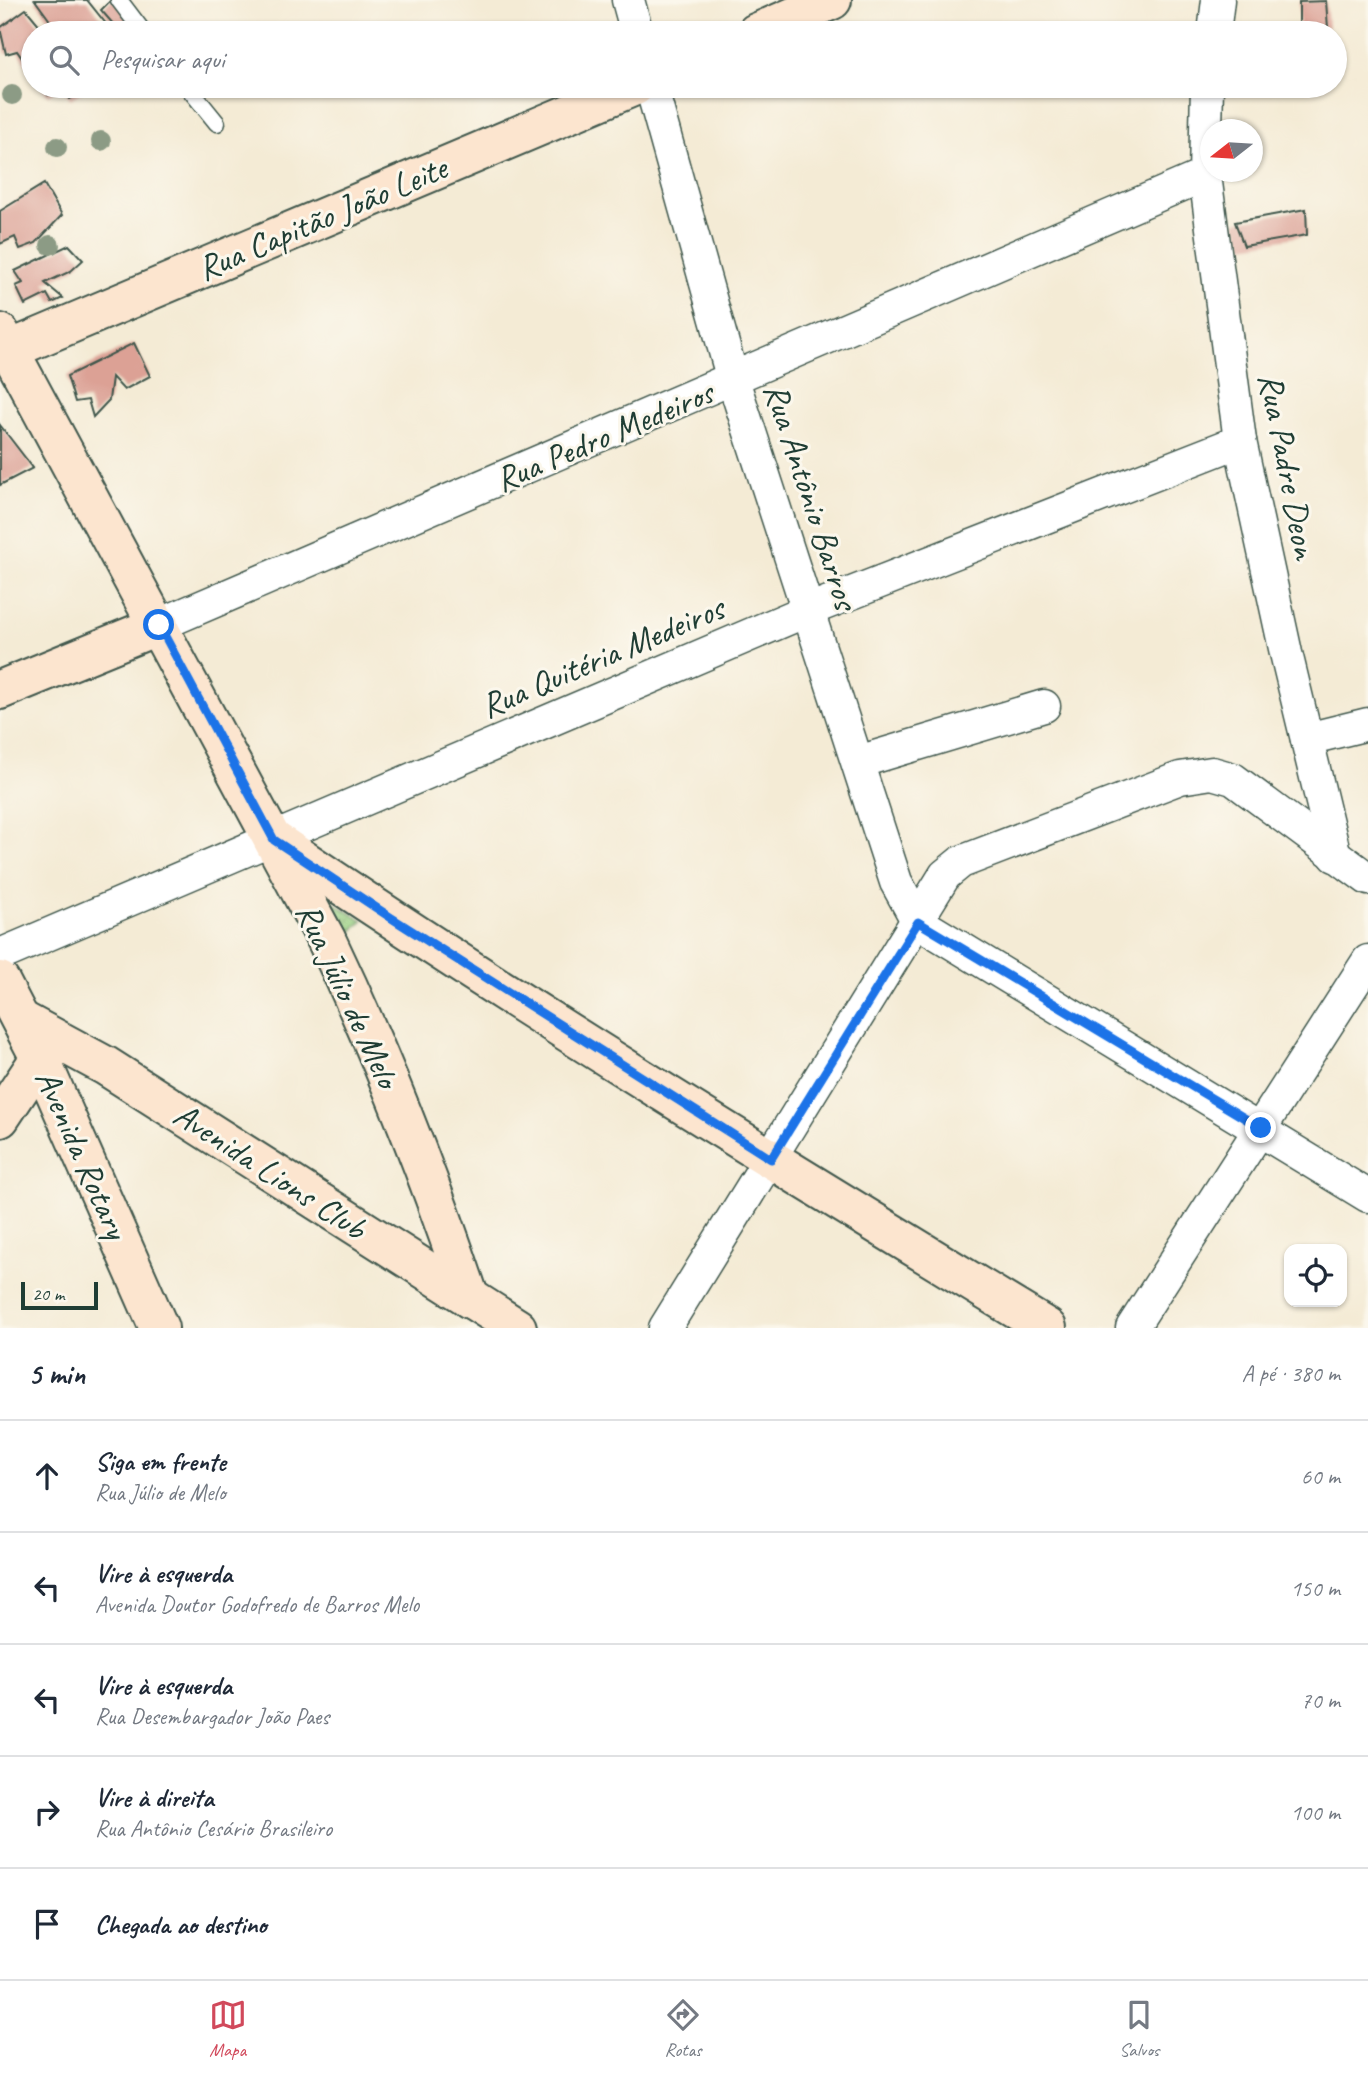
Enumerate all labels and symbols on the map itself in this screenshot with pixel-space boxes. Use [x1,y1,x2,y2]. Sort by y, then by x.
north arrow [1200,119,1263,182]
street label: Rua Capitão João Leite [190,144,456,291]
street label: Rua Pedro Medeiros [488,369,723,502]
street label: Rua Padre Deon [1248,369,1328,565]
street label: Rua Antônio Barros [753,377,870,618]
street label: Rua Quitéria Medeiros [474,584,733,728]
route start [143,609,174,640]
street label: Rua Júlio de Melo [286,895,412,1098]
street label: Avenida Rotary [25,1063,140,1248]
street label: Avenida Lions Club [165,1092,376,1251]
route end [1245,1112,1276,1143]
scale bar [21,1279,98,1311]

